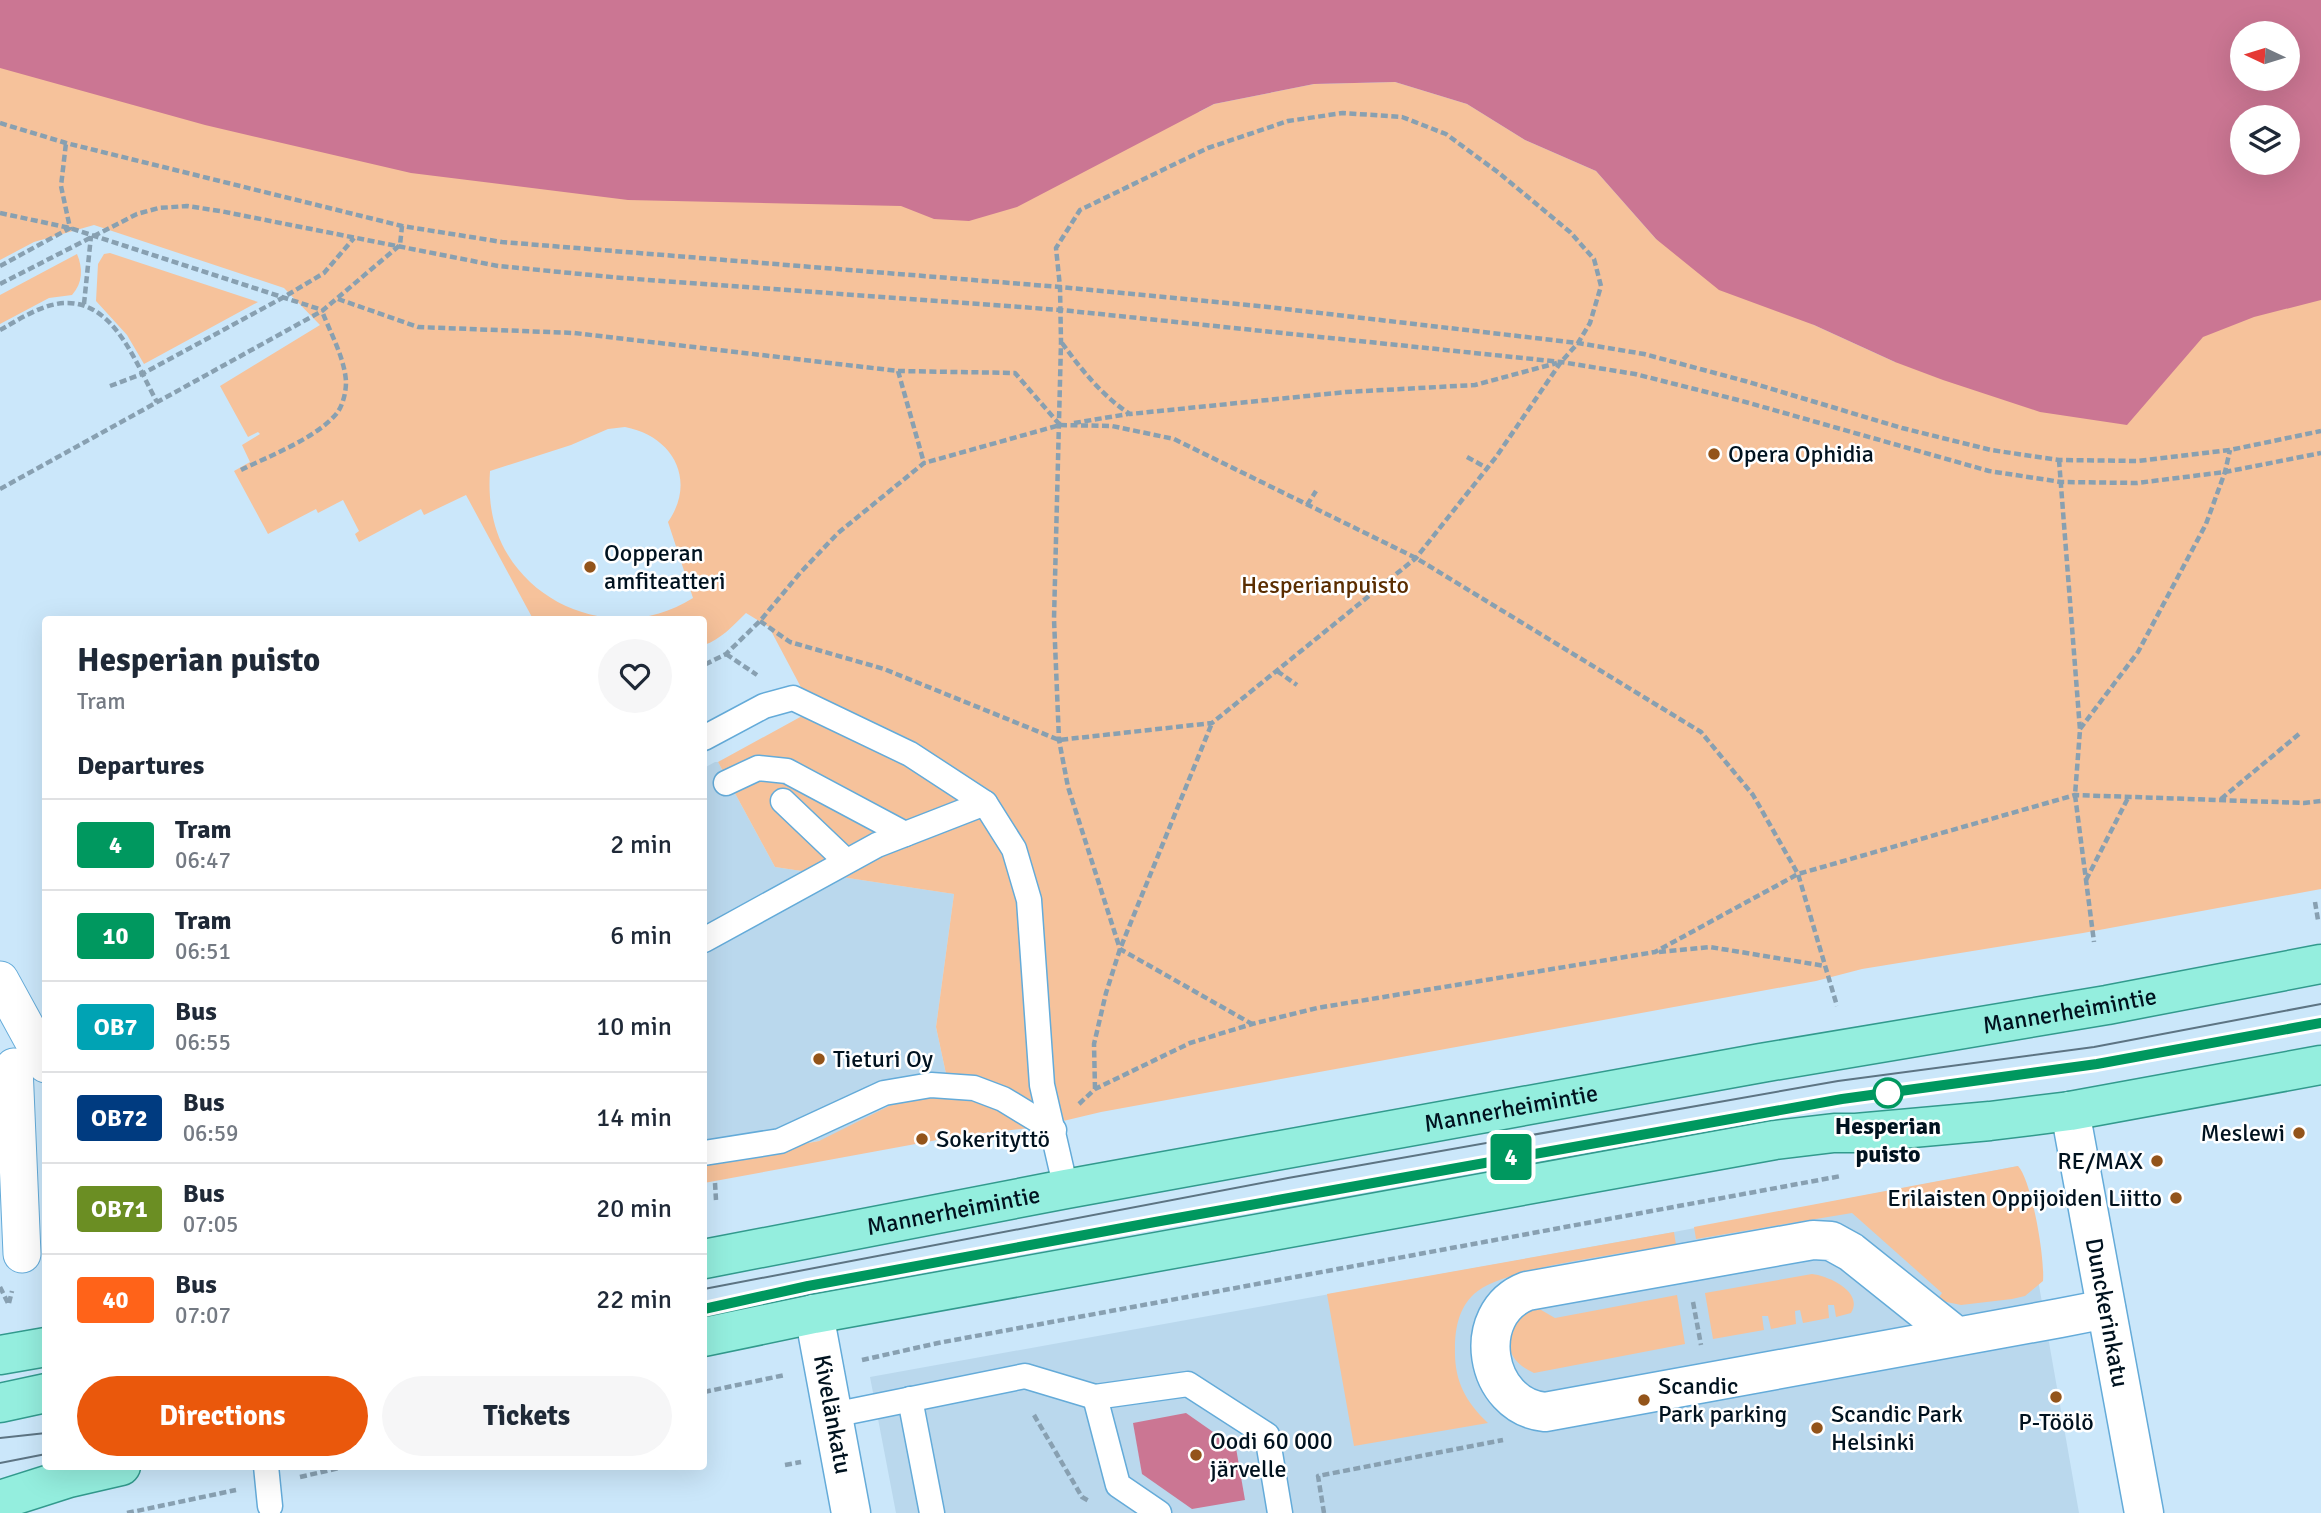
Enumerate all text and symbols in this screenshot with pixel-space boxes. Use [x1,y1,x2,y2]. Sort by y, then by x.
north arrow [2230,21,2300,91]
map controls [2230,21,2300,175]
button: layers [2230,105,2300,175]
place label: Opera Ophidia [1728,439,1874,469]
marker: Opera Ophidia [1706,446,1722,462]
place label: Oopperan amfiteatteri [604,538,726,596]
marker: Oopperan amfiteatteri [582,559,598,575]
park label: Hesperianpuisto [1241,570,1409,600]
button: heart [598,639,672,713]
text: Hesperian puisto [77,640,320,681]
text: Tram [77,687,126,716]
text: Departures [77,750,204,782]
text: Tram [175,814,232,846]
text: 2 min [610,829,672,861]
text: 4 [109,830,122,860]
text: 06:47 [175,846,231,875]
text: Tram [175,905,232,937]
text: 6 min [610,920,672,952]
text: 10 [103,921,128,951]
text: 06:51 [175,937,231,966]
street label: Mannerheimintie [1980,981,2159,1041]
text: Bus [175,996,217,1028]
text: 10 min [596,1011,672,1043]
text: OB7 [94,1012,137,1042]
text: 06:55 [175,1028,231,1057]
place label: Tieturi Oy [833,1044,933,1074]
marker: Tieturi Oy [811,1051,827,1067]
street label: Mannerheimintie [1422,1078,1600,1139]
marker: Hesperian puisto [1873,1078,1903,1108]
text: Bus [183,1087,224,1119]
text: 14 min [596,1102,672,1134]
text: OB72 [91,1103,148,1133]
place label: Hesperian puisto [1835,1111,1941,1169]
place label: Meslewi [2200,1118,2285,1148]
text: 06:59 [183,1119,239,1148]
place label: Sokerityttö [936,1124,1050,1154]
marker: Meslewi [2291,1125,2307,1141]
marker: Sokerityttö [914,1131,930,1147]
line badge: 4 [1488,1134,1534,1180]
text: 4 [1505,1142,1517,1172]
place label: RE/MAX [2057,1146,2143,1176]
marker: RE/MAX [2149,1153,2165,1169]
text: Bus [183,1178,224,1210]
street label: Mannerheimintie [864,1179,1043,1242]
place label: Erilaisten Oppijoiden Liitto [1887,1183,2162,1213]
marker: Erilaisten Oppijoiden Liitto [2168,1190,2184,1206]
text: 20 min [596,1193,672,1225]
text: OB71 [91,1194,148,1224]
text: 07:05 [183,1210,239,1239]
street label: Dunckerinkatu [2079,1236,2136,1390]
text: Bus [175,1269,217,1301]
text: 22 min [596,1284,672,1316]
text: 40 [103,1285,128,1315]
text: 07:07 [175,1301,231,1330]
street label: Kivelänkatu [807,1352,858,1477]
place label: Scandic Park parking [1658,1371,1787,1429]
button: Directions [77,1376,368,1456]
button: Tickets [382,1376,672,1456]
marker: P-Töölö [2048,1389,2064,1405]
marker: Scandic Park parking [1636,1392,1652,1408]
place label: Scandic Park Helsinki [1831,1399,1963,1457]
place label: P-Töölö [2018,1407,2094,1437]
marker: Scandic Park Helsinki [1809,1420,1825,1436]
place label: Oodi 60 000 järvelle [1210,1426,1333,1484]
marker: Oodi 60 000 järvelle [1188,1447,1204,1463]

